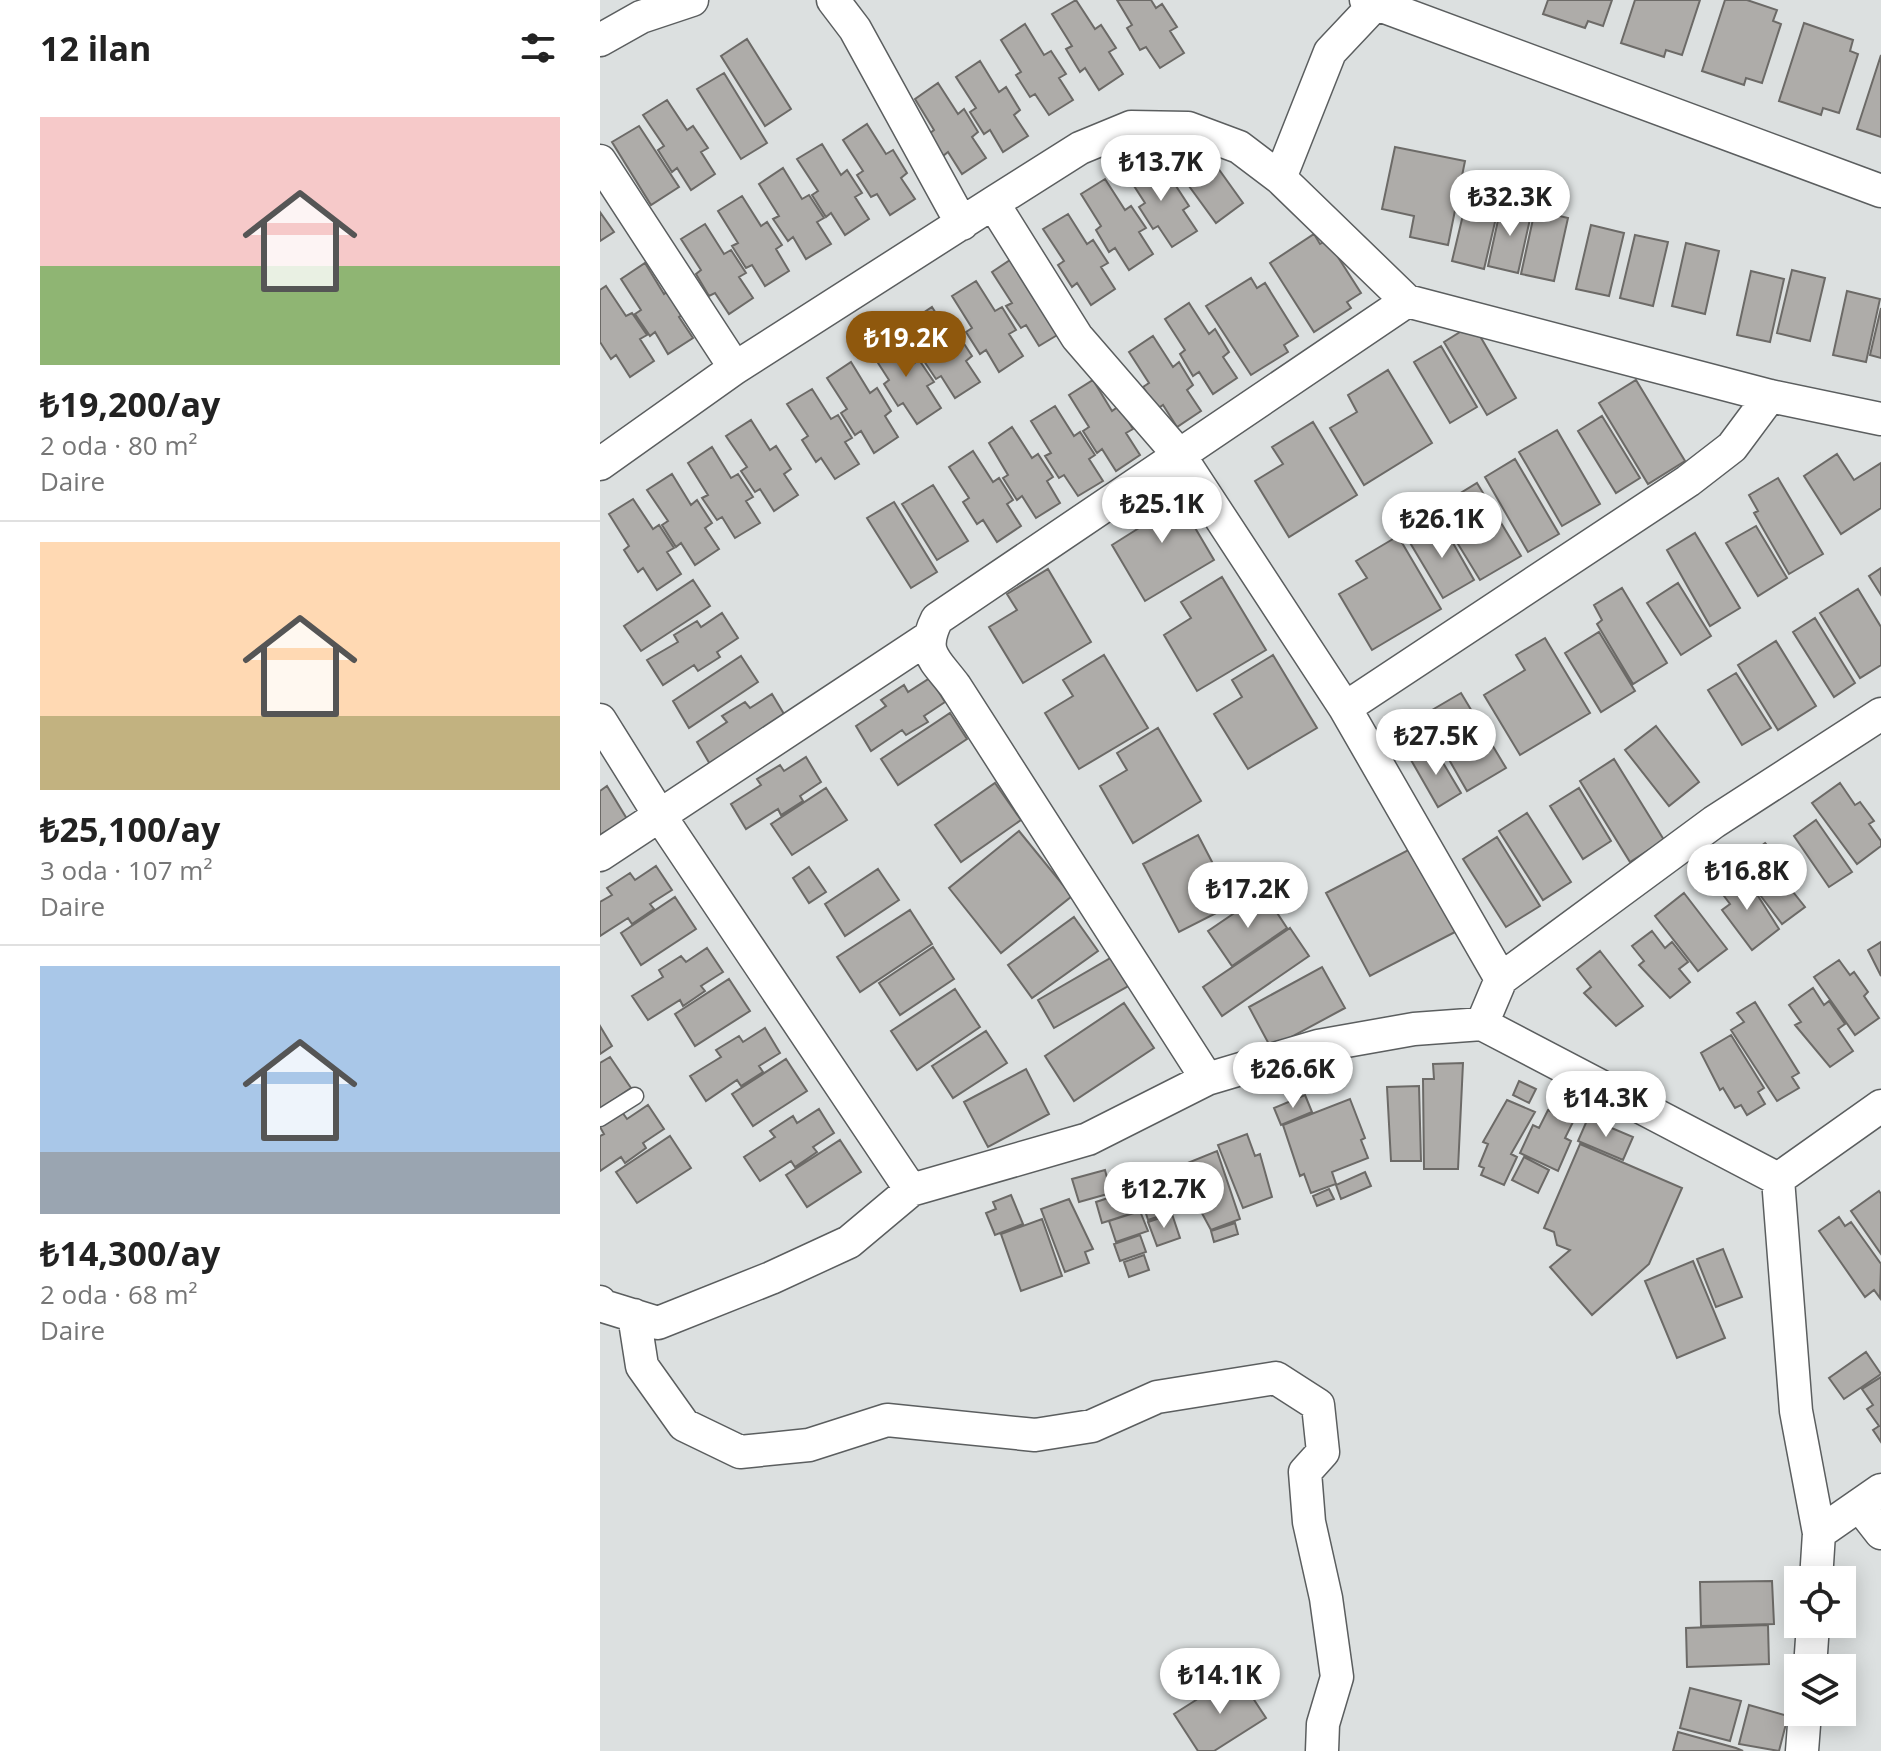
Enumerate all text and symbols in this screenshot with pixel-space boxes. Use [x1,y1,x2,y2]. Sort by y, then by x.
text: 12 ilan [40,25,151,71]
icon: filters [516,26,560,70]
pin: ₺13.7K [1096,135,1226,203]
text: ₺13.7K [1119,143,1203,179]
icon: home [228,169,372,313]
pin: ₺32.3K [1445,170,1575,238]
text: ₺32.3K [1468,178,1552,214]
pin: ₺19.2K [841,311,971,379]
text: ₺19.2K [864,319,948,355]
text: ₺19,200/ay [40,381,220,427]
text: 2 oda · 80 m² [40,427,198,463]
text: Daire [40,463,105,499]
pin: ₺25.1K [1097,477,1227,545]
text: ₺25.1K [1120,485,1204,521]
pin: ₺26.1K [1377,492,1507,560]
text: ₺26.1K [1400,500,1484,536]
icon: home [228,594,372,738]
pin: ₺27.5K [1371,709,1501,777]
text: ₺27.5K [1394,717,1478,753]
text: ₺25,100/ay [40,806,220,852]
pin: ₺16.8K [1682,844,1812,912]
text: 3 oda · 107 m² [40,852,212,888]
text: ₺16.8K [1705,852,1789,888]
pin: ₺17.2K [1183,862,1313,930]
text: ₺17.2K [1206,870,1290,906]
text: Daire [40,888,105,924]
icon: home [228,1018,372,1162]
pin: ₺26.6K [1228,1042,1358,1110]
text: ₺26.6K [1251,1050,1335,1086]
pin: ₺14.3K [1541,1071,1671,1139]
text: ₺14.3K [1564,1079,1648,1115]
pin: ₺12.7K [1099,1162,1229,1230]
text: ₺12.7K [1122,1170,1206,1206]
text: ₺14,300/ay [40,1230,220,1276]
text: 2 oda · 68 m² [40,1276,198,1312]
text: Daire [40,1312,105,1348]
map controls [1784,1566,1856,1726]
button: locate [1784,1566,1856,1638]
pin: ₺14.1K [1155,1648,1285,1716]
button: layers [1784,1654,1856,1726]
text: ₺14.1K [1178,1656,1262,1692]

